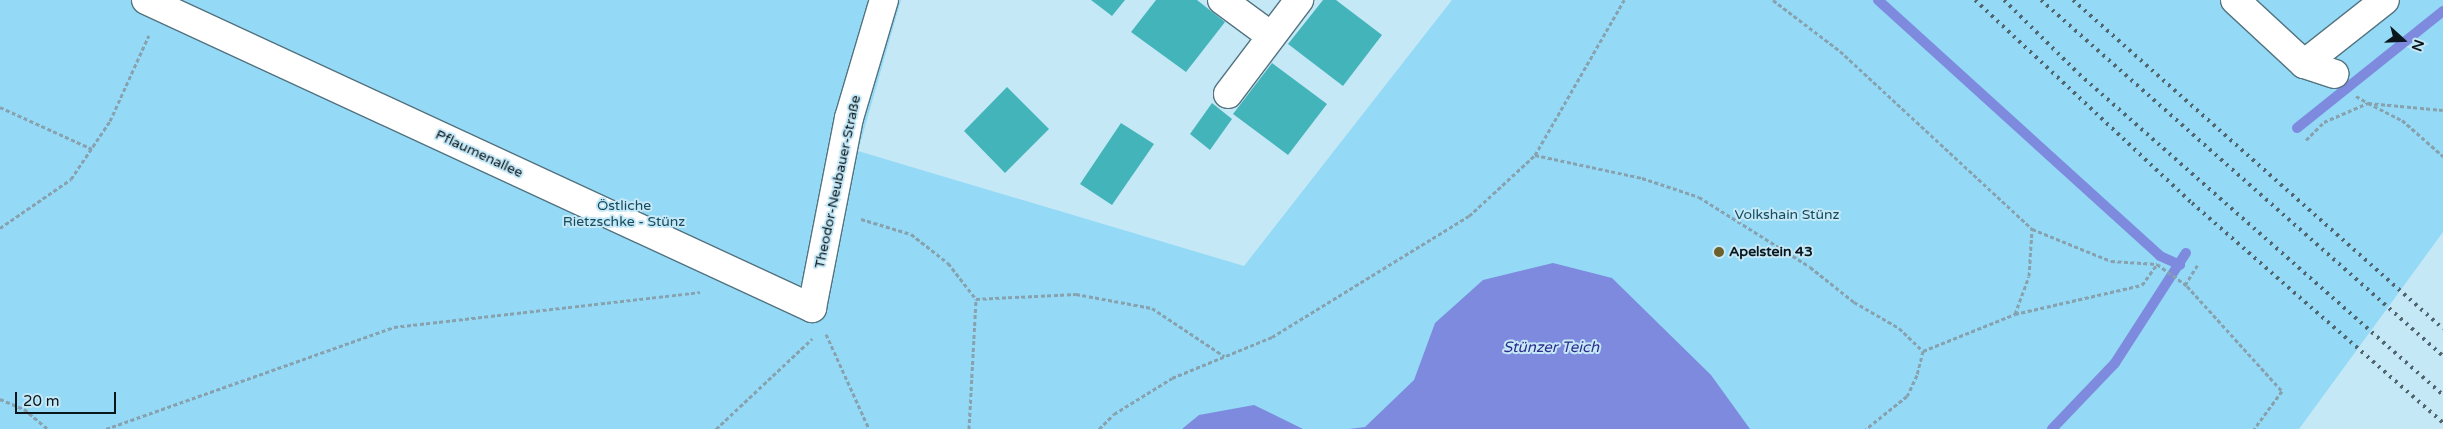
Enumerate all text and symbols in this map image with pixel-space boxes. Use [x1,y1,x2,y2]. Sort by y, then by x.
north arrow [2378,15,2428,65]
text: N [2408,37,2427,53]
street label: Theodor-Neubauer-Straße [811,94,865,270]
street label: Pflaumenallee [433,126,525,182]
park label: Östliche Rietzschke - Stünz [563,198,685,230]
park label: Volkshain Stünz [1735,207,1839,223]
place label: Apelstein 43 [1729,244,1813,260]
marker: Apelstein 43 [1713,246,1725,258]
water label: Stünzer Teich [1503,339,1599,357]
scale bar [18,382,119,414]
text: 20 m [23,392,60,410]

